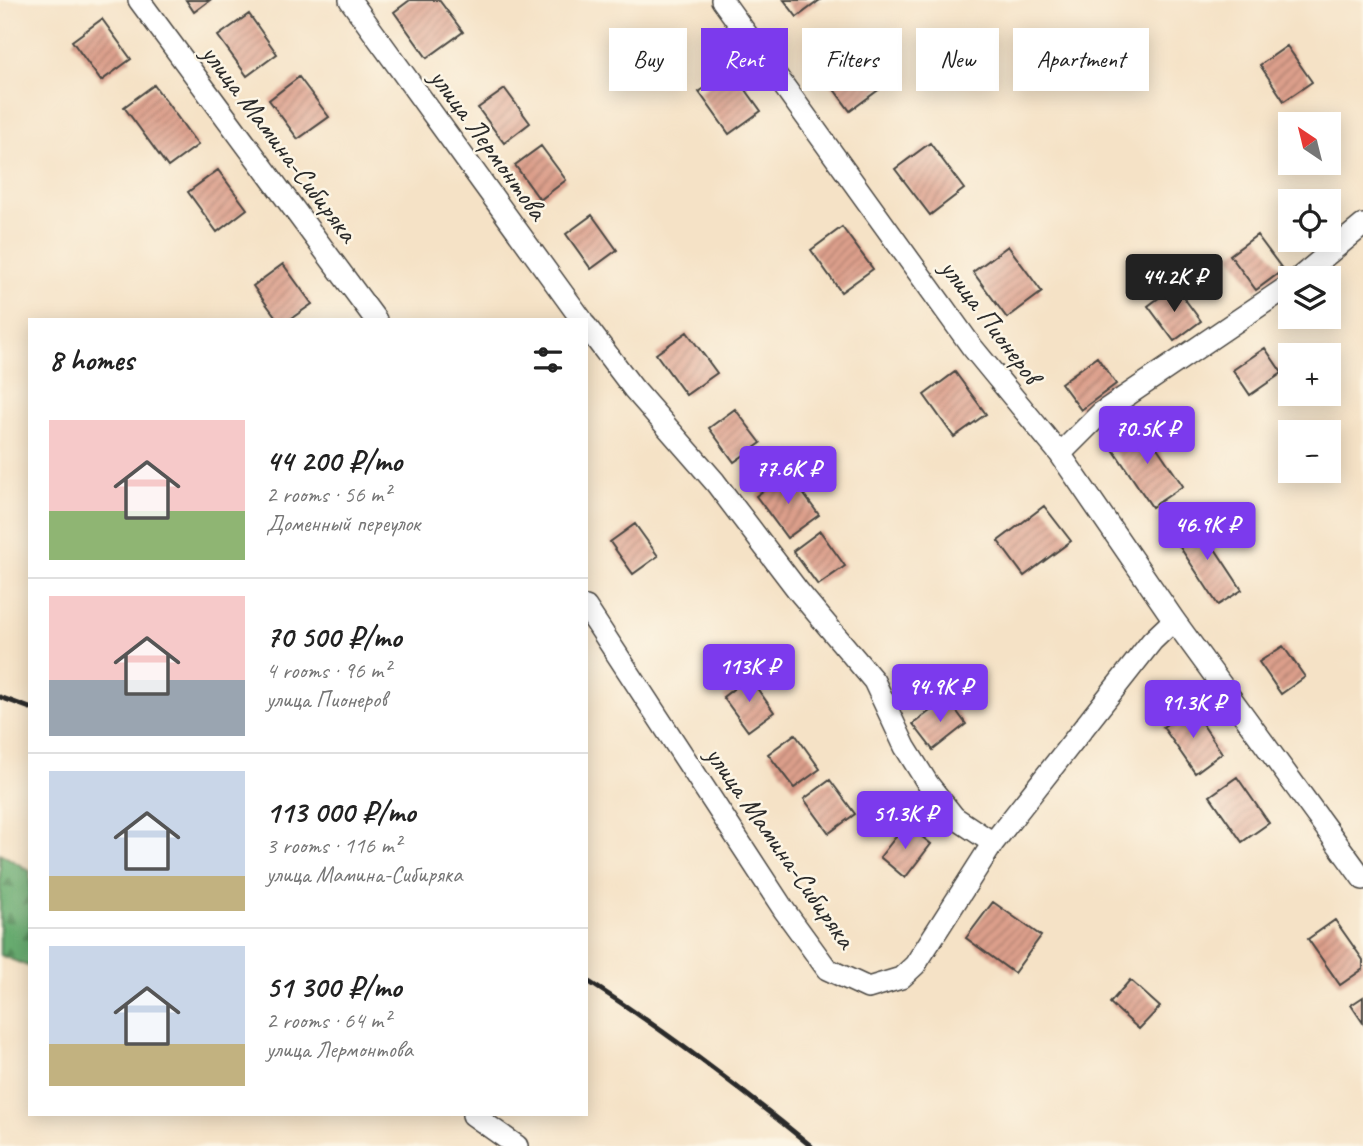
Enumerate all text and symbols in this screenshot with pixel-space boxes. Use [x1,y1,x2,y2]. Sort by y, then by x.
chip: Buy [609,28,687,91]
chip: Rent [701,28,788,91]
chip: Filters [802,28,902,91]
chip: New [916,28,999,91]
chip: Apartment [1013,28,1149,91]
street label: улица Мамина-Сибиряка [193,35,367,250]
street label: улица Лермонтова [421,60,557,228]
north arrow [1278,112,1340,175]
map controls [1278,112,1341,483]
button: locate [1278,189,1341,252]
street label: улица Пионеров [932,250,1052,394]
pin: 44.2K ₽ [1109,254,1239,314]
text: 44.2K ₽ [1142,262,1206,291]
button: layers [1278,266,1341,329]
text: 8 homes [49,341,134,379]
icon: filters [529,341,567,379]
button: + [1278,343,1341,406]
pin: 70.5K ₽ [1082,406,1212,466]
text: 70.5K ₽ [1115,414,1179,443]
button: − [1278,420,1341,483]
text: 44 200 ₽/mo [266,442,402,480]
pin: 77.6K ₽ [723,447,853,506]
icon: home [105,448,189,532]
text: 77.6K ₽ [755,454,821,483]
text: 2 rooms · 56 m² [266,480,390,509]
pin: 46.9K ₽ [1142,503,1272,562]
text: Доменный переулок [266,509,420,538]
text: 46.9K ₽ [1175,510,1239,539]
text: 70 500 ₽/mo [266,618,401,656]
icon: home [105,624,189,708]
pin: 113K ₽ [692,644,806,704]
text: 113K ₽ [719,652,779,681]
text: 4 rooms · 96 m² [266,656,390,685]
pin: 94.9K ₽ [875,664,1005,724]
text: 94.9K ₽ [908,672,972,701]
pin: 91.3K ₽ [1128,680,1258,740]
text: улица Пионеров [266,685,387,714]
text: 91.3K ₽ [1161,688,1225,717]
street label: улица Мамина-Сибиряка [697,737,865,956]
pin: 51.3K ₽ [840,792,970,851]
text: 113 000 ₽/mo [266,793,415,831]
icon: home [105,799,189,883]
text: 51.3K ₽ [873,799,937,828]
text: 3 rooms · 116 m² [266,831,401,860]
text: улица Мамина-Сибиряка [266,860,462,889]
text: 51 300 ₽/mo [266,968,401,1006]
icon: home [105,974,189,1058]
text: 2 rooms · 64 m² [266,1006,390,1035]
text: улица Лермонтова [266,1035,413,1064]

